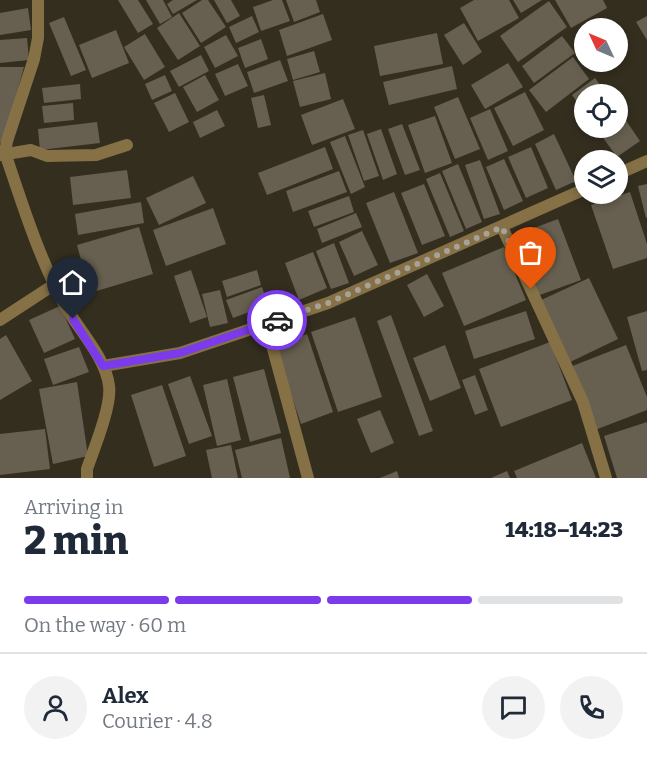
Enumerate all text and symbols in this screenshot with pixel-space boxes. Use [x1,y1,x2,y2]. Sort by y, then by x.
north arrow [574,18,628,72]
map controls [574,18,628,204]
button: locate [574,84,628,138]
button: layers [574,150,628,204]
pin [505,227,556,289]
icon: bag [514,236,547,269]
pin [47,257,98,319]
icon: home [56,266,89,299]
courier [247,290,307,350]
icon: car [261,304,294,337]
text: Arriving in [24,495,123,519]
text: 14:18–14:23 [505,516,623,543]
text: 2 min [24,518,128,564]
text: On the way · 60 m [24,613,186,637]
button: person [24,676,87,739]
button: chat [482,676,545,739]
button: phone [560,676,623,739]
text: Alex [102,682,148,709]
text: Courier · 4.8 [102,709,213,733]

